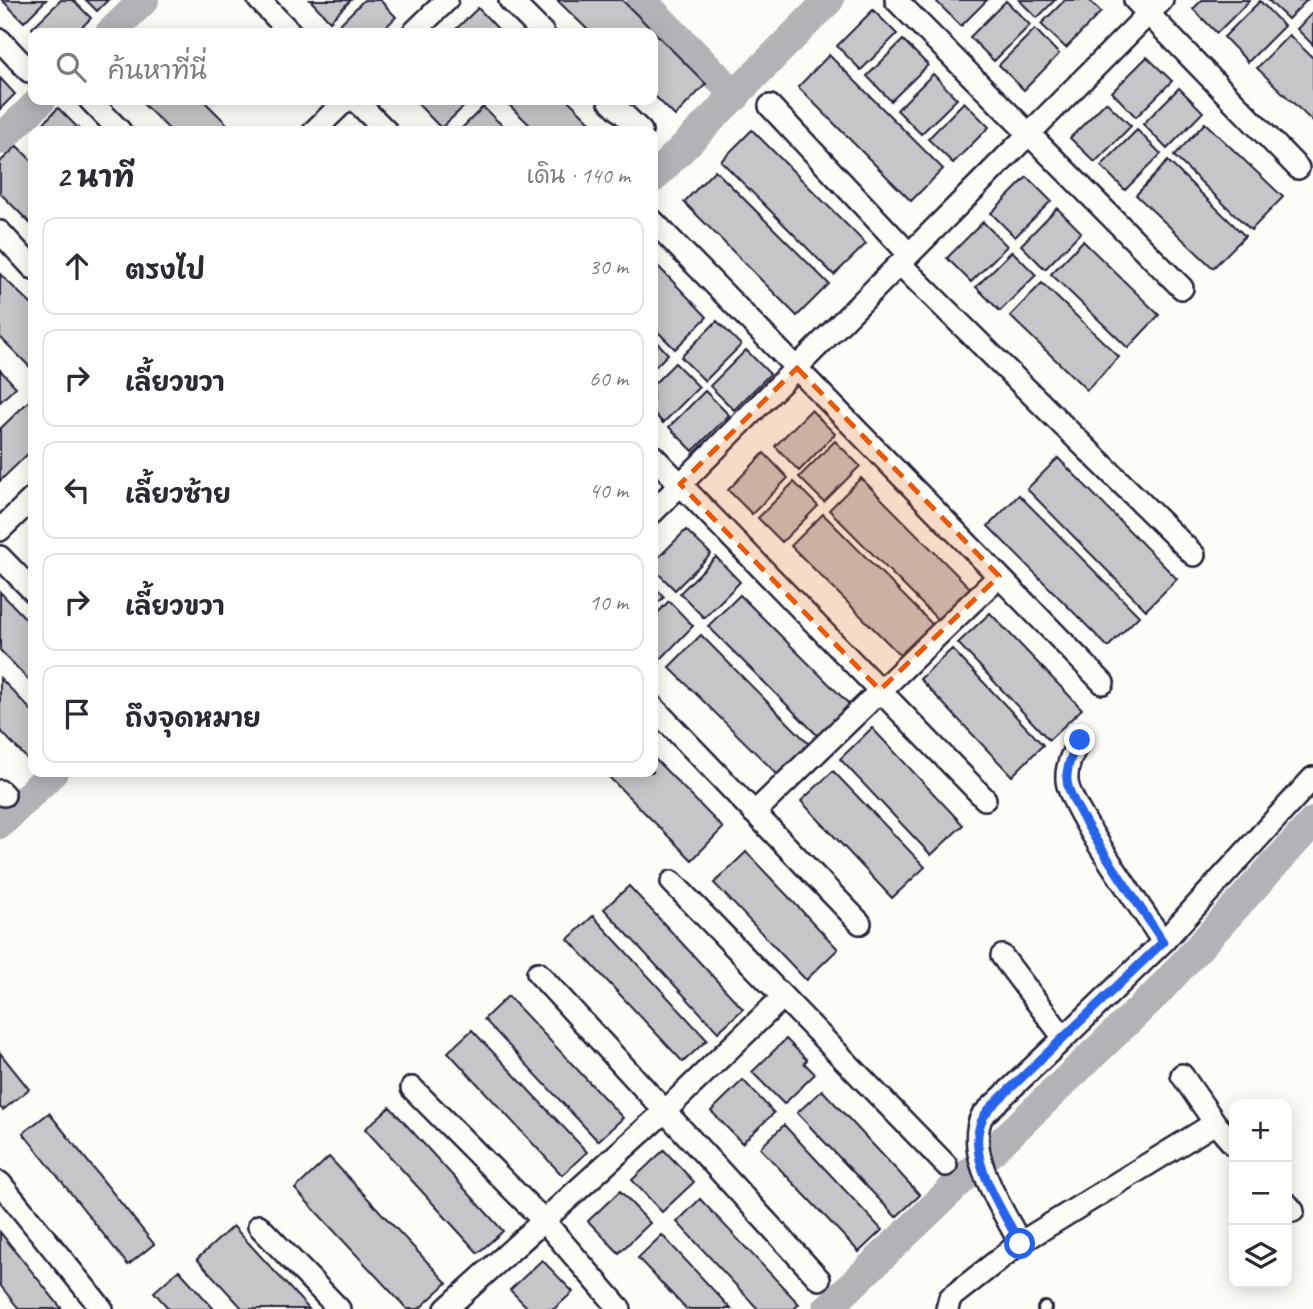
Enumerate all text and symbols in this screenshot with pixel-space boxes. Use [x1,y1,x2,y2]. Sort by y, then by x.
search box [28,28,658,105]
icon: search [52,48,90,86]
text: ค้นหาที่นี่ [108,54,207,87]
text: 2 นาที [56,158,135,196]
text: เดิน · 140 m [527,161,630,190]
icon: ahead [58,247,96,285]
text: 30 m [589,252,628,281]
text: ตรงไป [125,254,205,287]
icon: right [58,359,96,397]
text: 60 m [589,364,628,393]
text: เลี้ยวขวา [125,366,225,399]
icon: left [58,471,96,509]
text: 40 m [589,476,628,505]
text: เลี้ยวซ้าย [125,478,231,511]
icon: right [58,583,96,621]
text: 10 m [589,588,628,617]
text: เลี้ยวขวา [125,590,225,623]
icon: arrive [58,695,96,733]
text: ถึงจุดหมาย [125,702,261,735]
route end [1064,724,1095,755]
map controls [1229,1099,1292,1288]
button: + [1229,1099,1292,1162]
button: − [1229,1162,1292,1225]
button: layers [1229,1225,1292,1288]
route start [1004,1228,1035,1259]

